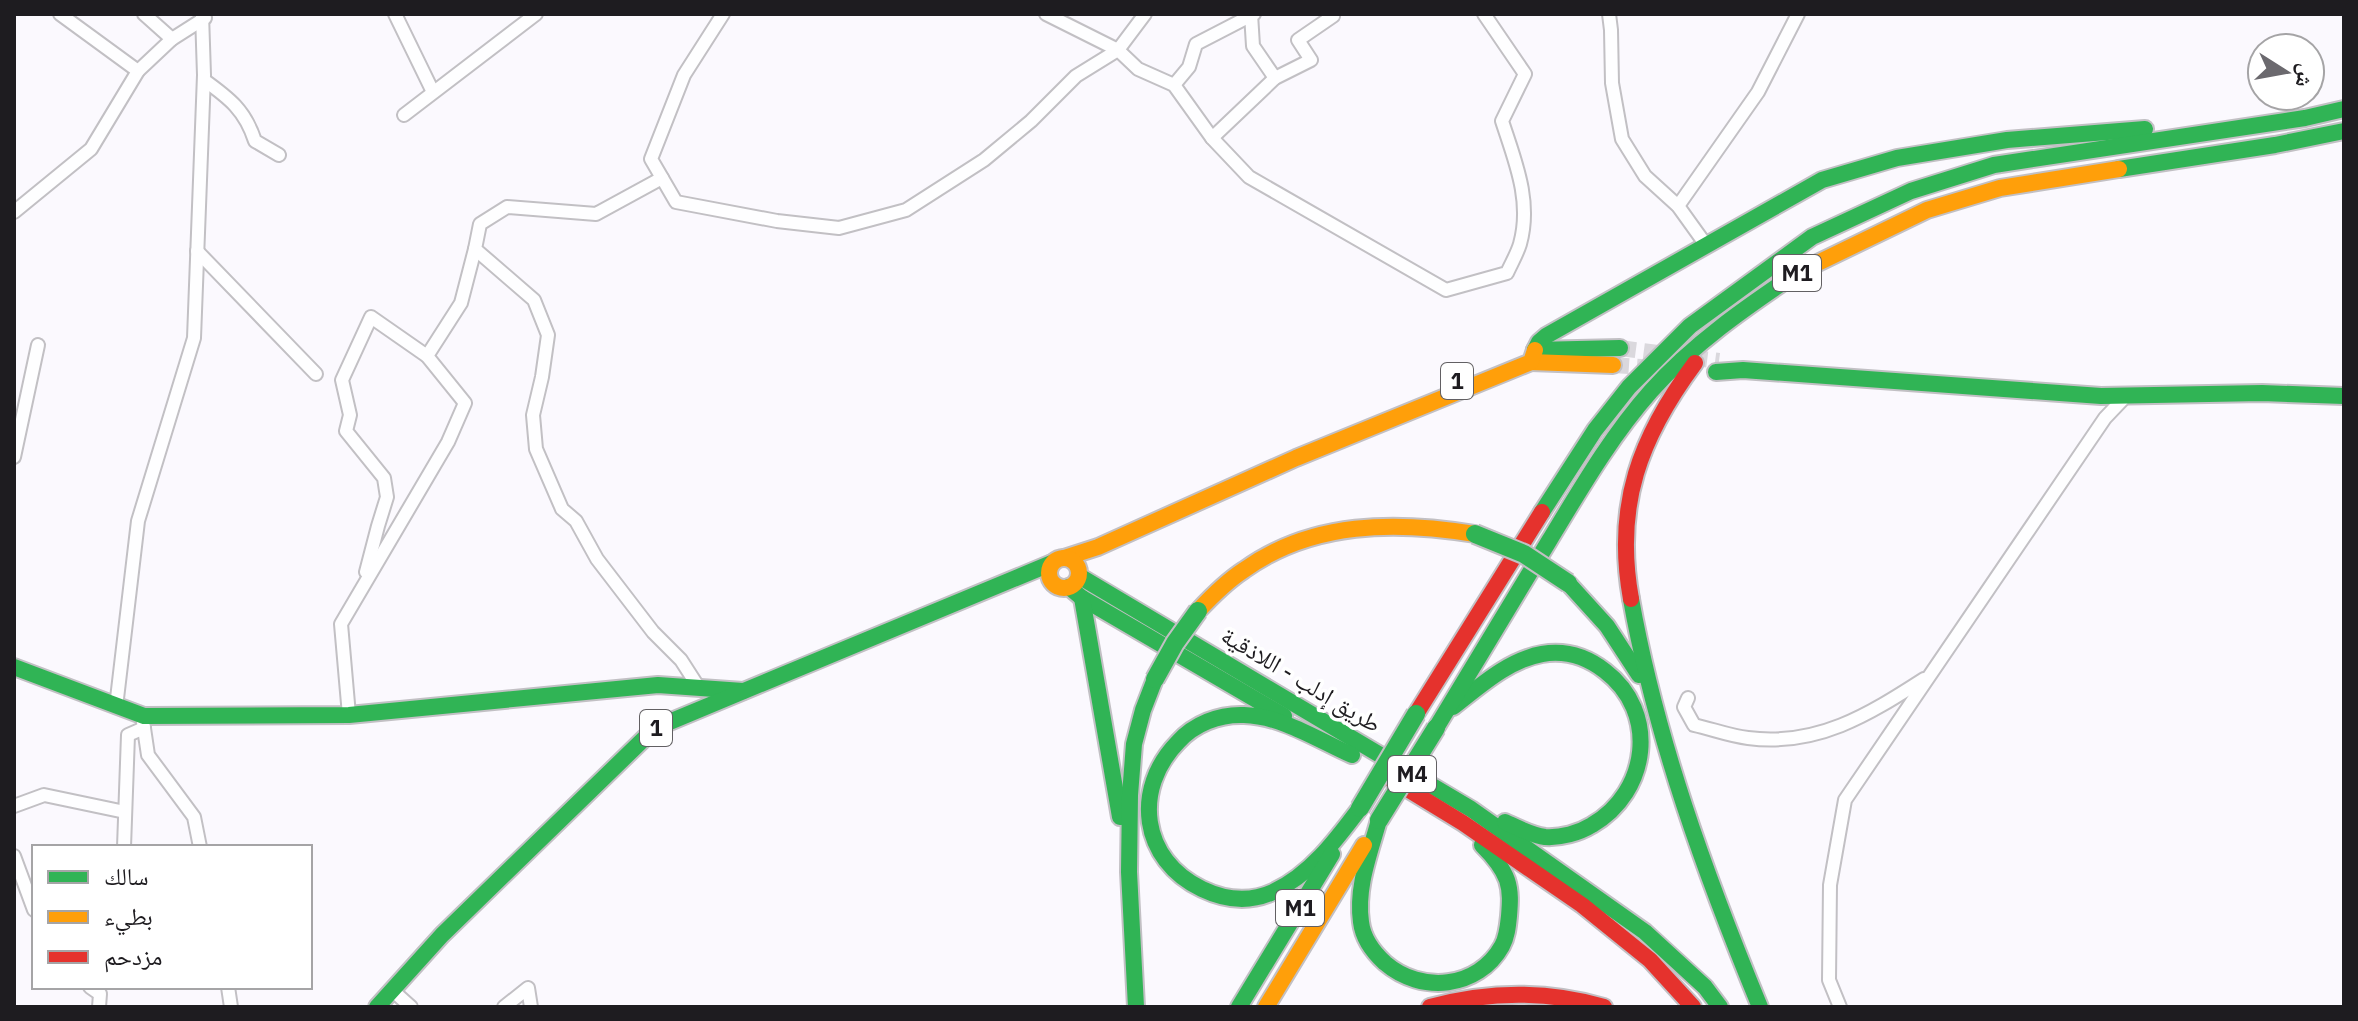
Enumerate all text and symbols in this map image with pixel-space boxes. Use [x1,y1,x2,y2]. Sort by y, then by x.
north arrow [2246,32,2326,112]
text: ش [2290,62,2323,90]
road number: M1 [1773,255,1821,291]
road number: 1 [1441,363,1473,399]
street label: طريق إدلب - اللاذقية [1216,619,1387,740]
road number: 1 [640,710,672,746]
road number: M4 [1388,756,1436,792]
legend [32,845,312,989]
text: سالك [104,860,149,892]
road number: M1 [1276,890,1324,926]
text: بطيء [104,900,153,936]
text: مزدحم [104,940,163,973]

